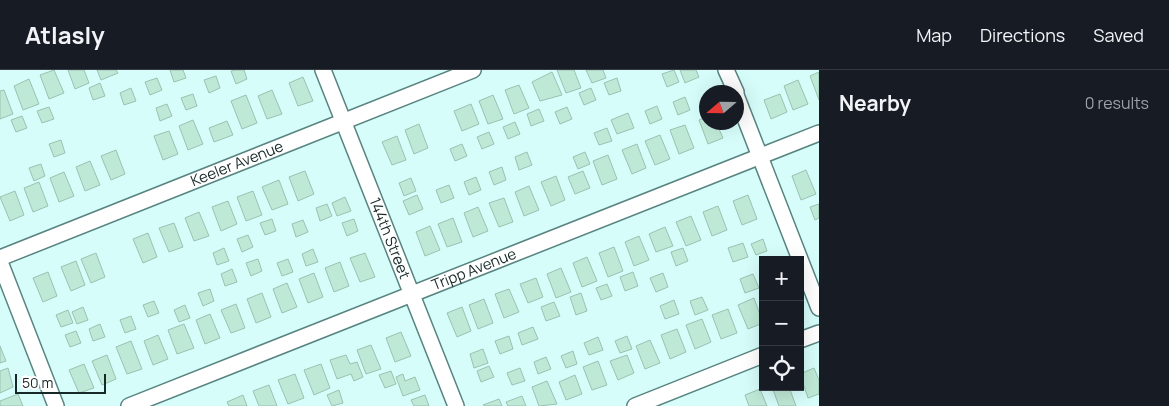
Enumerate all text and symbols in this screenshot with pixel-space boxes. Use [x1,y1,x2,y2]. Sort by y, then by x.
text: Atlasly [25,18,105,51]
text: Map [916,23,952,47]
text: Directions [980,23,1065,47]
text: Saved [1093,23,1144,47]
north arrow [699,85,744,130]
text: Nearby [839,89,911,117]
text: 0 results [1085,92,1149,114]
street label: Keeler Avenue [187,135,286,191]
street label: 144th Street [365,194,416,282]
street label: Tripp Avenue [428,243,519,295]
map controls [759,256,804,391]
button: + [759,256,804,301]
button: − [759,301,804,346]
button: locate [759,346,804,391]
scale bar [15,371,106,394]
text: 50 m [22,373,53,392]

